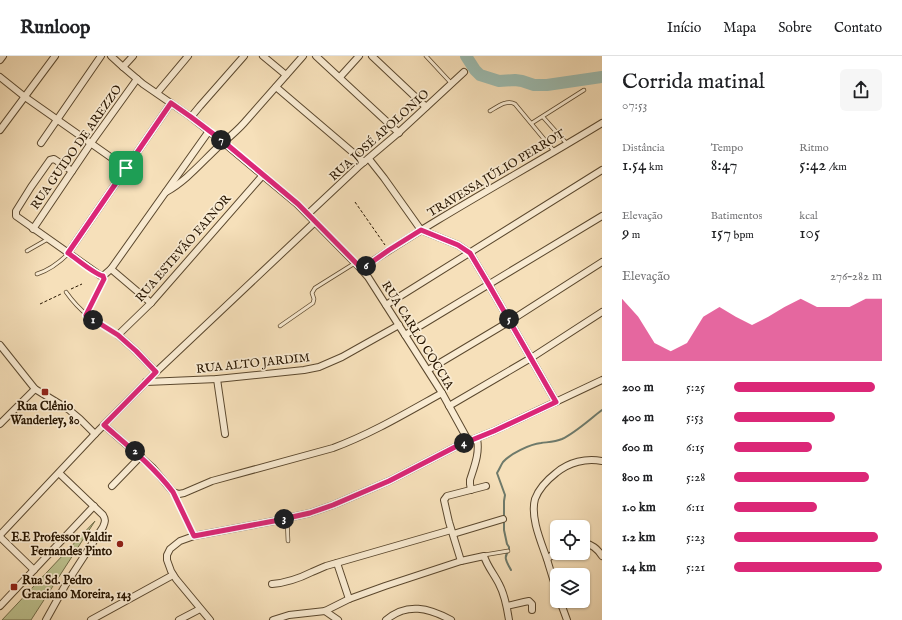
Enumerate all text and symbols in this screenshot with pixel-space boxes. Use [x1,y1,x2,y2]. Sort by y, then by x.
text: Runloop [20,16,90,40]
text: Início [667,19,701,37]
text: Mapa [723,19,756,37]
text: Sobre [778,19,812,37]
text: Contato [834,19,882,37]
text: Corrida matinal [622,68,765,96]
button: share [840,69,882,111]
street label: RUA GUIDO DE AREZZO [28,82,125,213]
street label: RUA JOSÉ APOLONIO [326,86,433,185]
text: 07:53 [622,97,647,114]
street label: TRAVESSA JÚLIO PERROT [424,125,568,221]
pin: 7 [211,130,231,150]
text: 7 [218,133,224,147]
text: Distância [622,141,664,155]
text: Tempo [711,141,743,155]
text: Ritmo [799,141,829,155]
pin [109,151,143,185]
text: 1.54 [622,155,646,176]
text: 8:47 [711,155,738,176]
text: 5:42 [799,155,826,176]
icon: arrive [115,157,137,179]
text: km [646,160,663,174]
text: /km [826,160,847,174]
street label: RUA ESTEVÃO FAINOR [132,190,235,305]
text: Elevação [622,209,663,223]
text: Batimentos [711,209,762,223]
text: kcal [799,209,818,223]
text: 9 [622,223,629,244]
text: 157 [711,223,731,244]
text: 105 [799,223,820,244]
text: m [629,228,640,242]
text: bpm [731,228,754,242]
pin: 6 [356,256,376,276]
text: 6 [364,259,368,273]
text: Elevação [622,268,670,285]
text: 276–282 m [830,268,882,285]
street label: RUA CARLO COCCIA [378,278,457,393]
pin: 5 [499,309,519,329]
pin: 1 [83,310,103,330]
text: 5 [507,312,511,326]
text: 1 [91,313,95,327]
street label: RUA ALTO JARDIM [195,350,311,378]
text: 200 m [622,379,654,396]
text: 5:25 [686,379,705,396]
marker: Rua Clênio Wanderley, 80 [40,387,50,397]
place label: Rua Clênio Wanderley, 80 [9,399,80,429]
text: 400 m [622,409,654,426]
text: 5:53 [686,409,704,426]
pin: 4 [454,433,474,453]
text: 4 [461,436,467,450]
text: 600 m [622,439,653,456]
text: 6:15 [686,439,704,456]
pin: 2 [125,441,145,461]
text: 2 [132,444,138,458]
text: 800 m [622,469,653,486]
text: 5:28 [686,469,705,486]
text: 1.0 km [622,499,656,516]
text: 6:11 [686,499,705,516]
pin: 3 [274,509,294,529]
text: 3 [282,512,286,526]
map controls [550,520,590,608]
button: locate [550,520,590,560]
text: 1.2 km [622,529,656,546]
text: 5:23 [686,529,705,546]
place label: E.E Professor Valdir Fernandes Pinto [11,530,113,559]
marker: E.E Professor Valdir Fernandes Pinto [115,539,125,549]
text: 1.4 km [622,559,656,576]
text: 5:21 [686,559,705,576]
button: layers [550,568,590,608]
place label: Rua Sd. Pedro Graciano Moreira, 143 [22,573,131,602]
marker: Rua Sd. Pedro Graciano Moreira, 143 [9,582,19,592]

